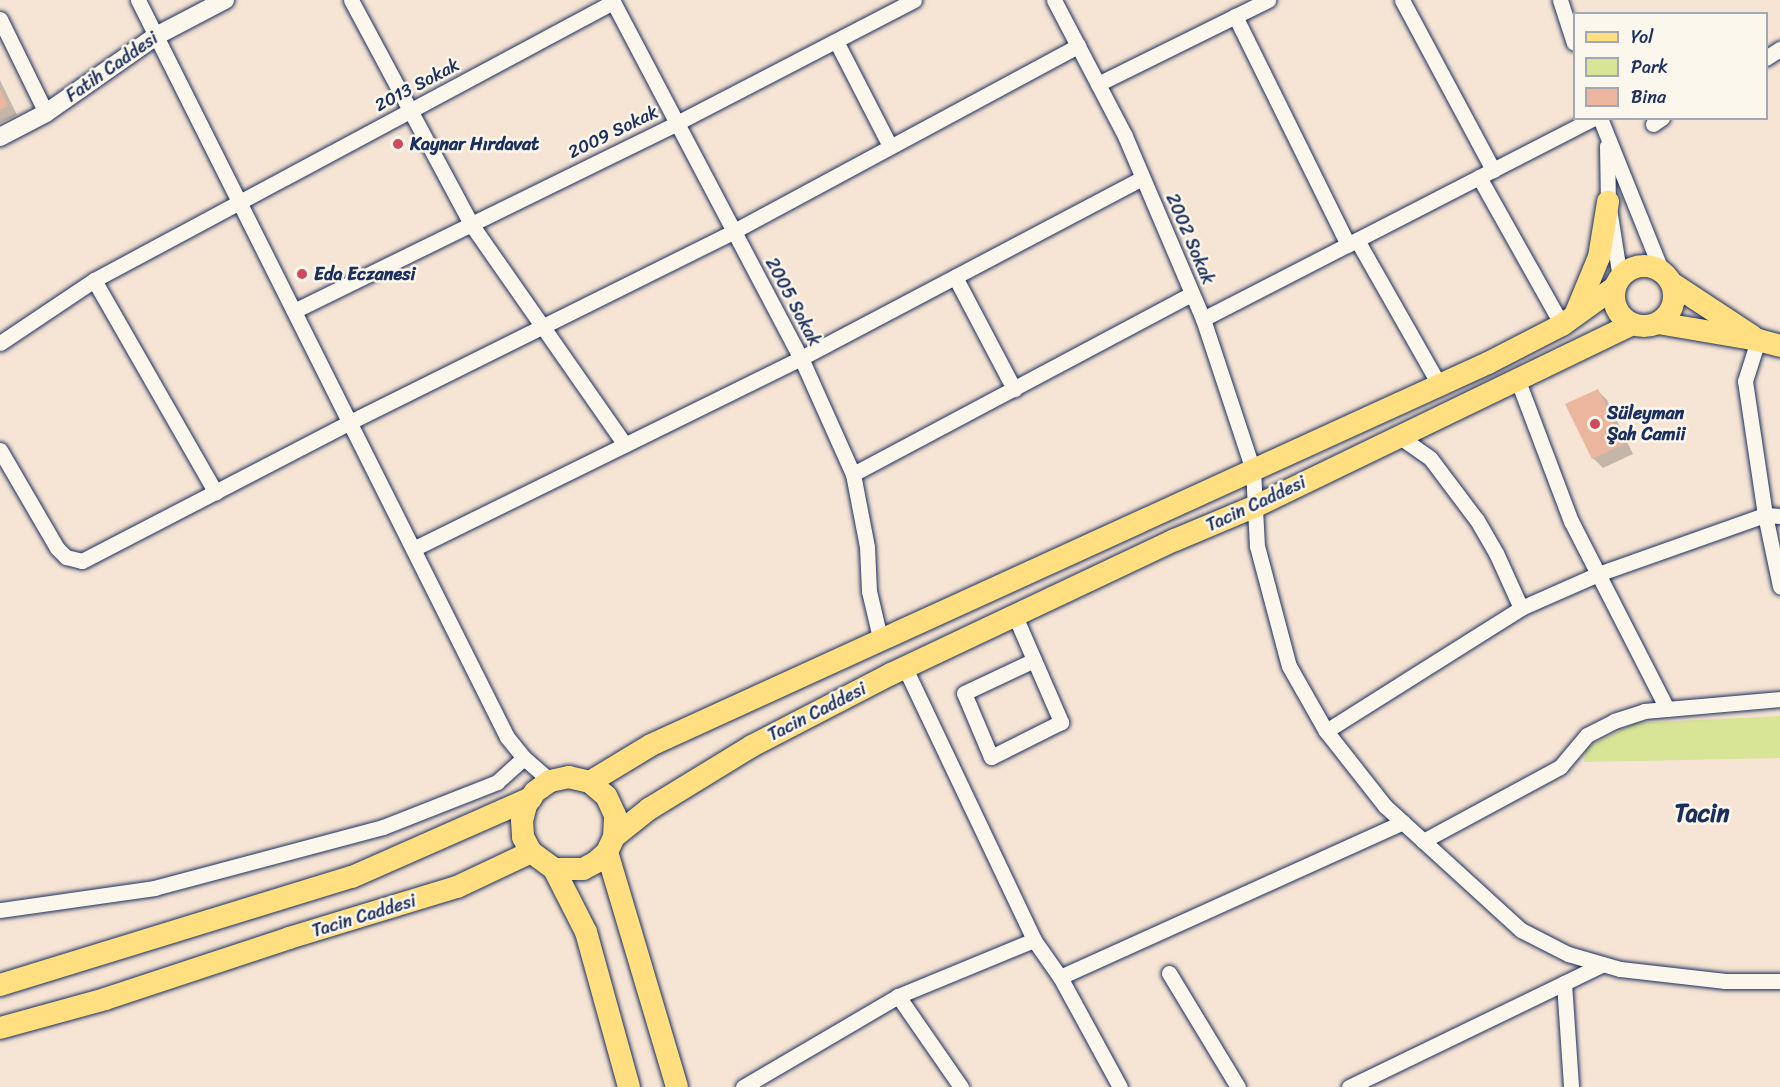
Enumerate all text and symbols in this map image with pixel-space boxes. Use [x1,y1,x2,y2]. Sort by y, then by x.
legend [1573,12,1768,120]
text: Yol [1631,21,1653,53]
street label: Fatih Caddesi [62,28,162,106]
text: Park [1631,51,1668,83]
street label: 2013 Sokak [371,54,463,116]
text: Bina [1631,81,1666,113]
street label: 2009 Sokak [564,101,662,163]
place label: Kaynar Hırdavat [410,133,539,155]
marker: Kaynar Hırdavat [391,137,405,151]
street label: 2002 Sokak [1161,190,1219,288]
street label: 2005 Sokak [761,254,825,350]
place label: Eda Eczanesi [314,263,416,285]
marker: Eda Eczanesi [295,267,309,281]
place label: Süleyman Şah Camii [1607,403,1685,446]
marker: Süleyman Şah Camii [1588,417,1602,431]
street label: Tacin Caddesi [1203,472,1309,536]
street label: Tacin Caddesi [765,678,869,746]
district label: Tacin [1675,800,1729,828]
street label: Tacin Caddesi [310,890,418,942]

